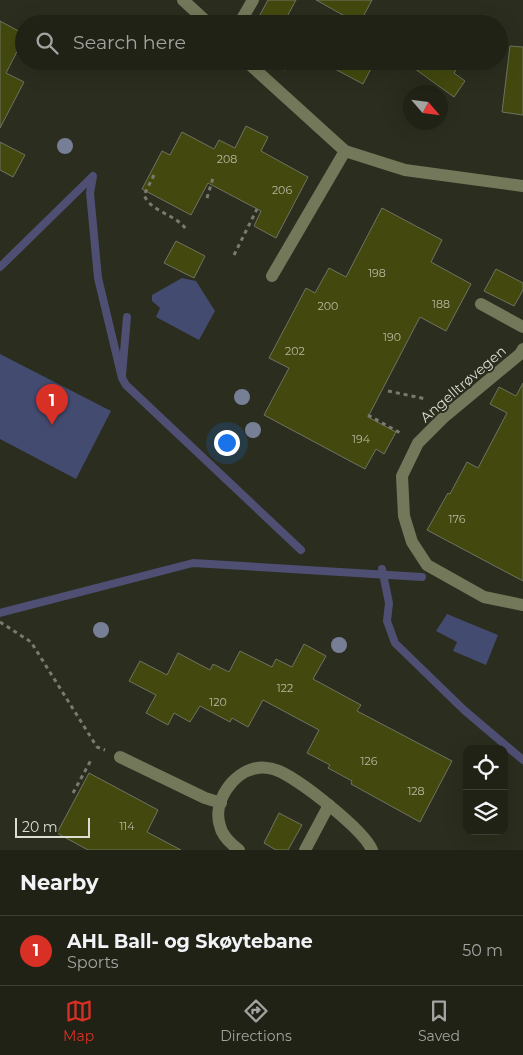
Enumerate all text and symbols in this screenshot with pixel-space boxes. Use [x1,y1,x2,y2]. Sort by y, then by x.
search box [15,15,508,70]
icon: search [33,29,61,57]
text: Search here [73,31,186,54]
north arrow [403,85,448,130]
house number: 208 [217,152,237,166]
house number: 206 [272,183,292,197]
house number: 198 [368,266,386,280]
house number: 188 [432,297,450,311]
house number: 200 [318,299,338,313]
house number: 190 [383,330,401,344]
street label: Angelltrøvegen [416,342,510,426]
house number: 202 [285,344,305,358]
pin: 1 [36,384,68,425]
your location [214,430,240,456]
house number: 194 [352,432,371,446]
house number: 176 [449,512,466,526]
house number: 122 [277,681,293,695]
house number: 120 [209,695,227,709]
map controls [463,745,508,835]
button: locate [463,745,508,790]
house number: 126 [361,754,378,768]
house number: 128 [407,784,425,798]
button: layers [463,790,508,835]
scale bar [15,815,90,838]
text: 20 m [22,818,58,836]
house number: 114 [119,819,135,833]
text: Nearby [20,870,99,895]
text: AHL Ball- og Skøytebane [67,930,313,953]
text: 1 [33,941,39,960]
text: 50 m [462,941,503,960]
text: Sports [67,953,119,972]
tab: Map [63,997,94,1045]
tab: Directions [220,997,292,1045]
tab: Saved [418,997,460,1045]

